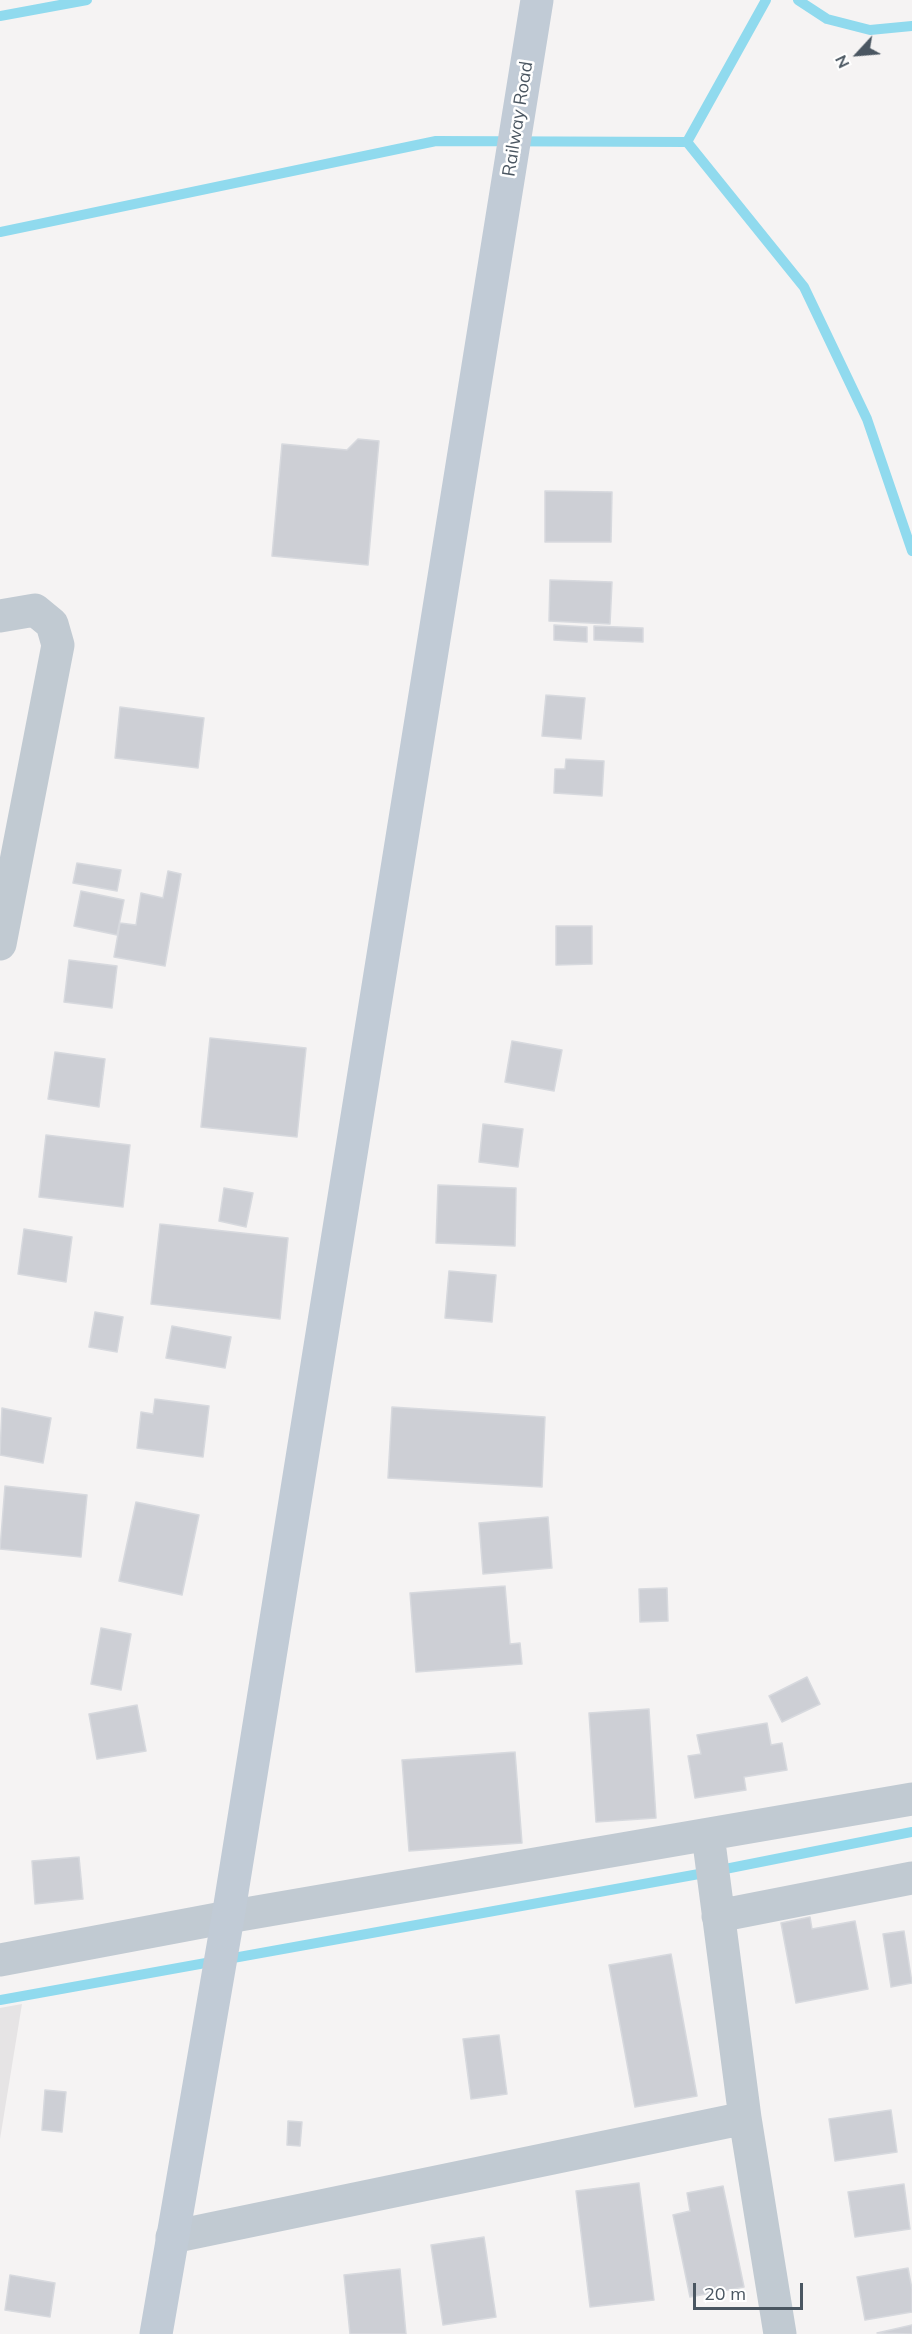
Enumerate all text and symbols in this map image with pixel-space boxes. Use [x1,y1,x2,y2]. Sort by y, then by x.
north arrow [828,24,888,84]
text: N [830,52,853,72]
street label: Railway Road [498,60,538,178]
scale bar [696,2271,806,2309]
text: 20 m [704,2282,746,2305]

